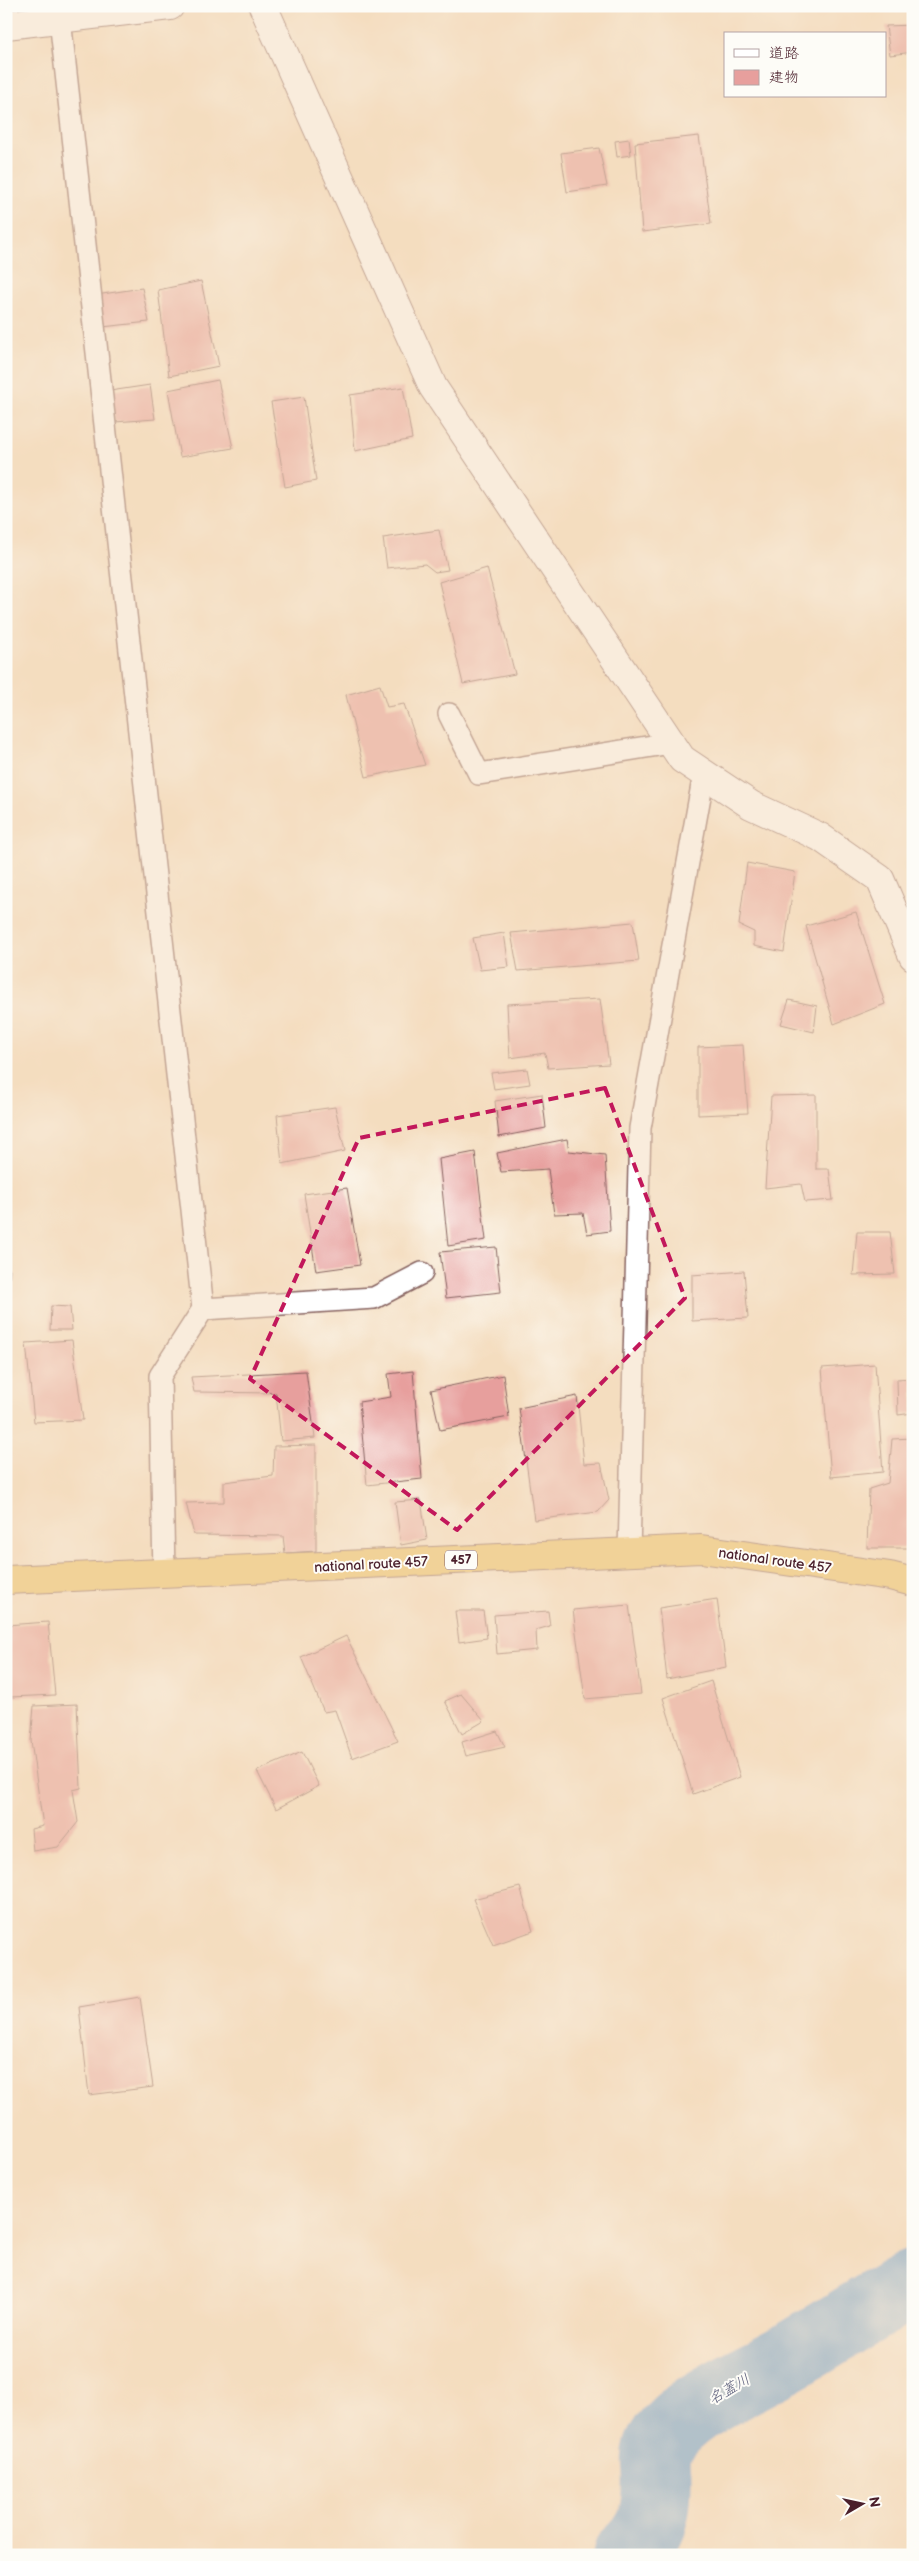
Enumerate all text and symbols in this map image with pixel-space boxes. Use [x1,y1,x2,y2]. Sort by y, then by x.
legend [724,32,886,98]
text: 道路 [769,44,799,63]
text: 建物 [769,68,799,87]
street label: national route 457 [717,1544,833,1577]
road number: 457 [445,1550,477,1570]
street label: national route 457 [314,1553,428,1576]
water label: 名蓋川 [705,2370,753,2409]
north arrow [836,2478,886,2528]
text: N [865,2496,884,2509]

